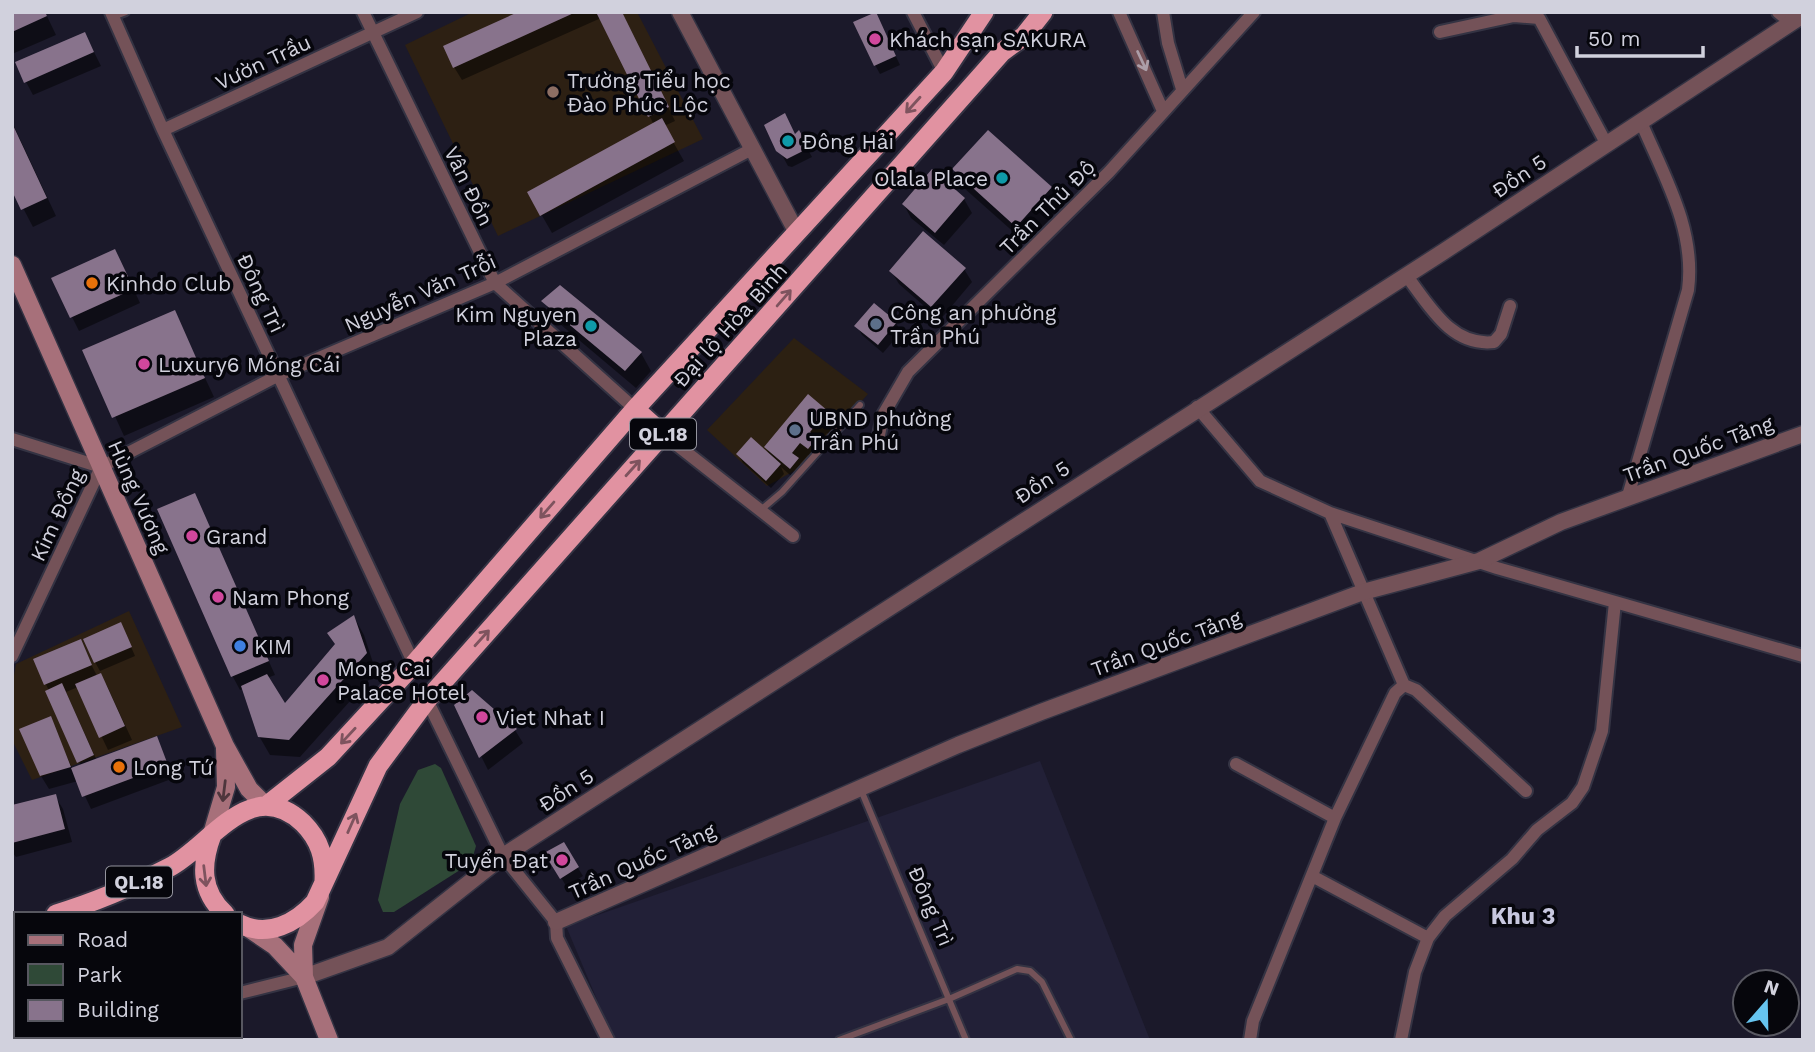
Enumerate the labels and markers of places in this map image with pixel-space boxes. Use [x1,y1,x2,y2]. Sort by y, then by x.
place label: Khách sạn SAKURA [889,27,1086,52]
marker: Khách sạn SAKURA [867,31,883,47]
place label: Trường Tiểu học Đào Phúc Lộc [567,68,731,117]
marker: Trường Tiểu học Đào Phúc Lộc [545,84,561,100]
place label: Đông Hải [802,129,894,154]
marker: Đông Hải [780,133,796,149]
place label: Olala Place [874,166,988,191]
marker: Olala Place [994,170,1010,186]
place label: Kinhdo Club [106,271,231,296]
marker: Kinhdo Club [84,275,100,291]
place label: Công an phường Trần Phú [890,300,1057,349]
place label: Kim Nguyen Plaza [455,302,577,351]
marker: Công an phường Trần Phú [868,316,884,332]
marker: Kim Nguyen Plaza [583,318,599,334]
place label: Luxury6 Móng Cái [158,352,340,377]
marker: Luxury6 Móng Cái [136,356,152,372]
place label: UBND phường Trần Phú [809,406,952,455]
marker: UBND phường Trần Phú [787,422,803,438]
place label: Grand [206,524,268,549]
marker: Grand [184,528,200,544]
place label: Nam Phong [232,585,350,610]
marker: Nam Phong [210,589,226,605]
place label: KIM [254,634,292,659]
marker: KIM [232,638,248,654]
place label: Mong Cai Palace Hotel [337,656,467,705]
marker: Mong Cai Palace Hotel [315,672,331,688]
place label: Viet Nhat I [496,705,605,730]
marker: Viet Nhat I [474,709,490,725]
place label: Long Tứ [133,755,214,780]
marker: Long Tứ [111,759,127,775]
place label: Tuyển Đạt [445,848,548,873]
marker: Tuyển Đạt [554,852,570,868]

